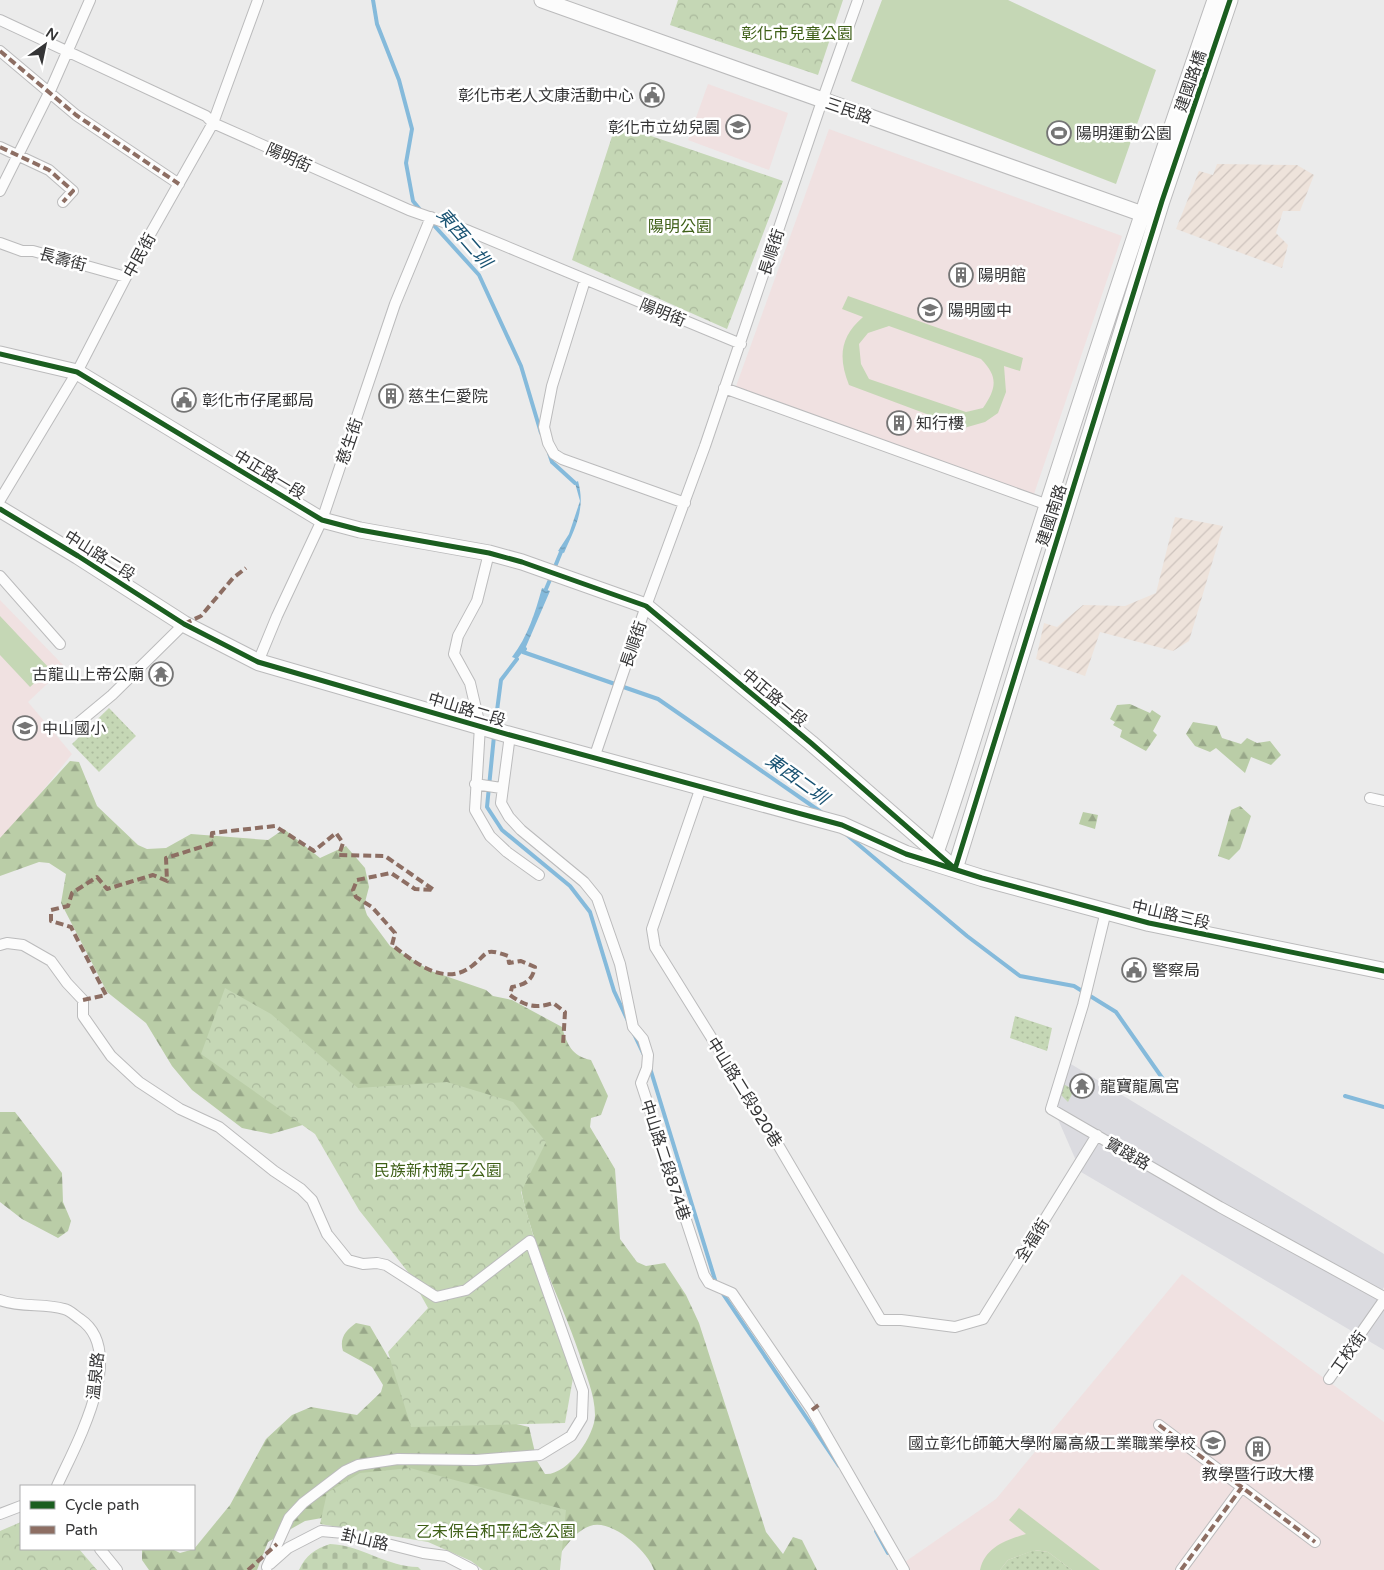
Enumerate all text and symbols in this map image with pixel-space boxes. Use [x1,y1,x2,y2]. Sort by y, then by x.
north arrow [20,20,70,70]
text: N [42,24,61,45]
park label: 彰化市兒童公園 [741,24,853,44]
street label: 建國路橋 [1171,48,1211,115]
public building icon: 彰化市老人文康活動中心 [639,82,665,108]
place label: 彰化市老人文康活動中心 [458,86,634,106]
street label: 三民路 [823,94,875,128]
school or university icon: 彰化市立幼兒園 [725,114,751,140]
place label: 彰化市立幼兒園 [608,118,720,138]
sports icon: 陽明運動公園 [1046,120,1072,146]
place label: 陽明運動公園 [1076,124,1172,144]
street label: 陽明街 [263,139,315,177]
water label: 東西二圳 [432,204,498,275]
park label: 陽明公園 [648,217,712,237]
street label: 長順街 [755,226,789,278]
street label: 中民街 [119,230,160,281]
street label: 長壽街 [37,244,89,276]
building icon: 陽明館 [948,262,974,288]
place label: 陽明館 [978,266,1026,286]
street label: 陽明街 [637,295,689,331]
school or university icon: 陽明國中 [917,297,943,323]
place label: 陽明國中 [948,301,1012,321]
building icon: 慈生仁愛院 [378,383,404,409]
public building icon: 彰化市仔尾郵局 [171,387,197,413]
place label: 慈生仁愛院 [408,387,488,407]
place label: 彰化市仔尾郵局 [202,391,314,411]
building icon: 知行樓 [886,410,912,436]
place label: 知行樓 [916,414,964,434]
street label: 慈生街 [333,415,367,467]
street label: 中正路一段 [230,446,309,504]
street label: 建國南路 [1033,482,1071,549]
street label: 中山路二段 [60,526,139,586]
street label: 長順街 [617,618,651,670]
temple icon: 古龍山上帝公廟 [148,661,174,687]
street label: 中正路一段 [737,664,811,731]
place label: 古龍山上帝公廟 [32,665,144,685]
street label: 中山路二段 [426,689,508,731]
school or university icon: 中山國小 [12,715,38,741]
place label: 中山國小 [42,719,106,739]
water label: 東西二圳 [761,749,835,811]
street label: 中山路三段 [1130,896,1212,934]
public building icon: 警察局 [1121,957,1147,983]
place label: 警察局 [1152,961,1200,981]
street label: 中山路二段920巷 [702,1034,786,1151]
temple icon: 龍寶龍鳳宮 [1069,1073,1095,1099]
place label: 龍寶龍鳳宮 [1100,1077,1180,1097]
street label: 中山路二段874巷 [636,1097,694,1223]
street label: 實踐路 [1102,1133,1153,1175]
park label: 民族新村親子公園 [374,1161,502,1181]
street label: 全福街 [1012,1215,1054,1266]
street label: 工校街 [1327,1327,1371,1378]
street label: 溫泉路 [84,1351,108,1401]
school or university icon: 國立彰化師範大學附屬高級工業職業學校 [1200,1430,1226,1456]
place label: 國立彰化師範大學附屬高級工業職業學校 [908,1434,1196,1454]
building icon: 教學暨行政大樓 [1245,1436,1271,1462]
place label: 教學暨行政大樓 [1202,1465,1314,1485]
legend [20,1485,195,1550]
text: Cycle path [65,1496,139,1514]
text: Path [65,1521,98,1539]
park label: 乙未保台和平紀念公園 [416,1522,576,1542]
street label: 卦山路 [339,1525,390,1555]

